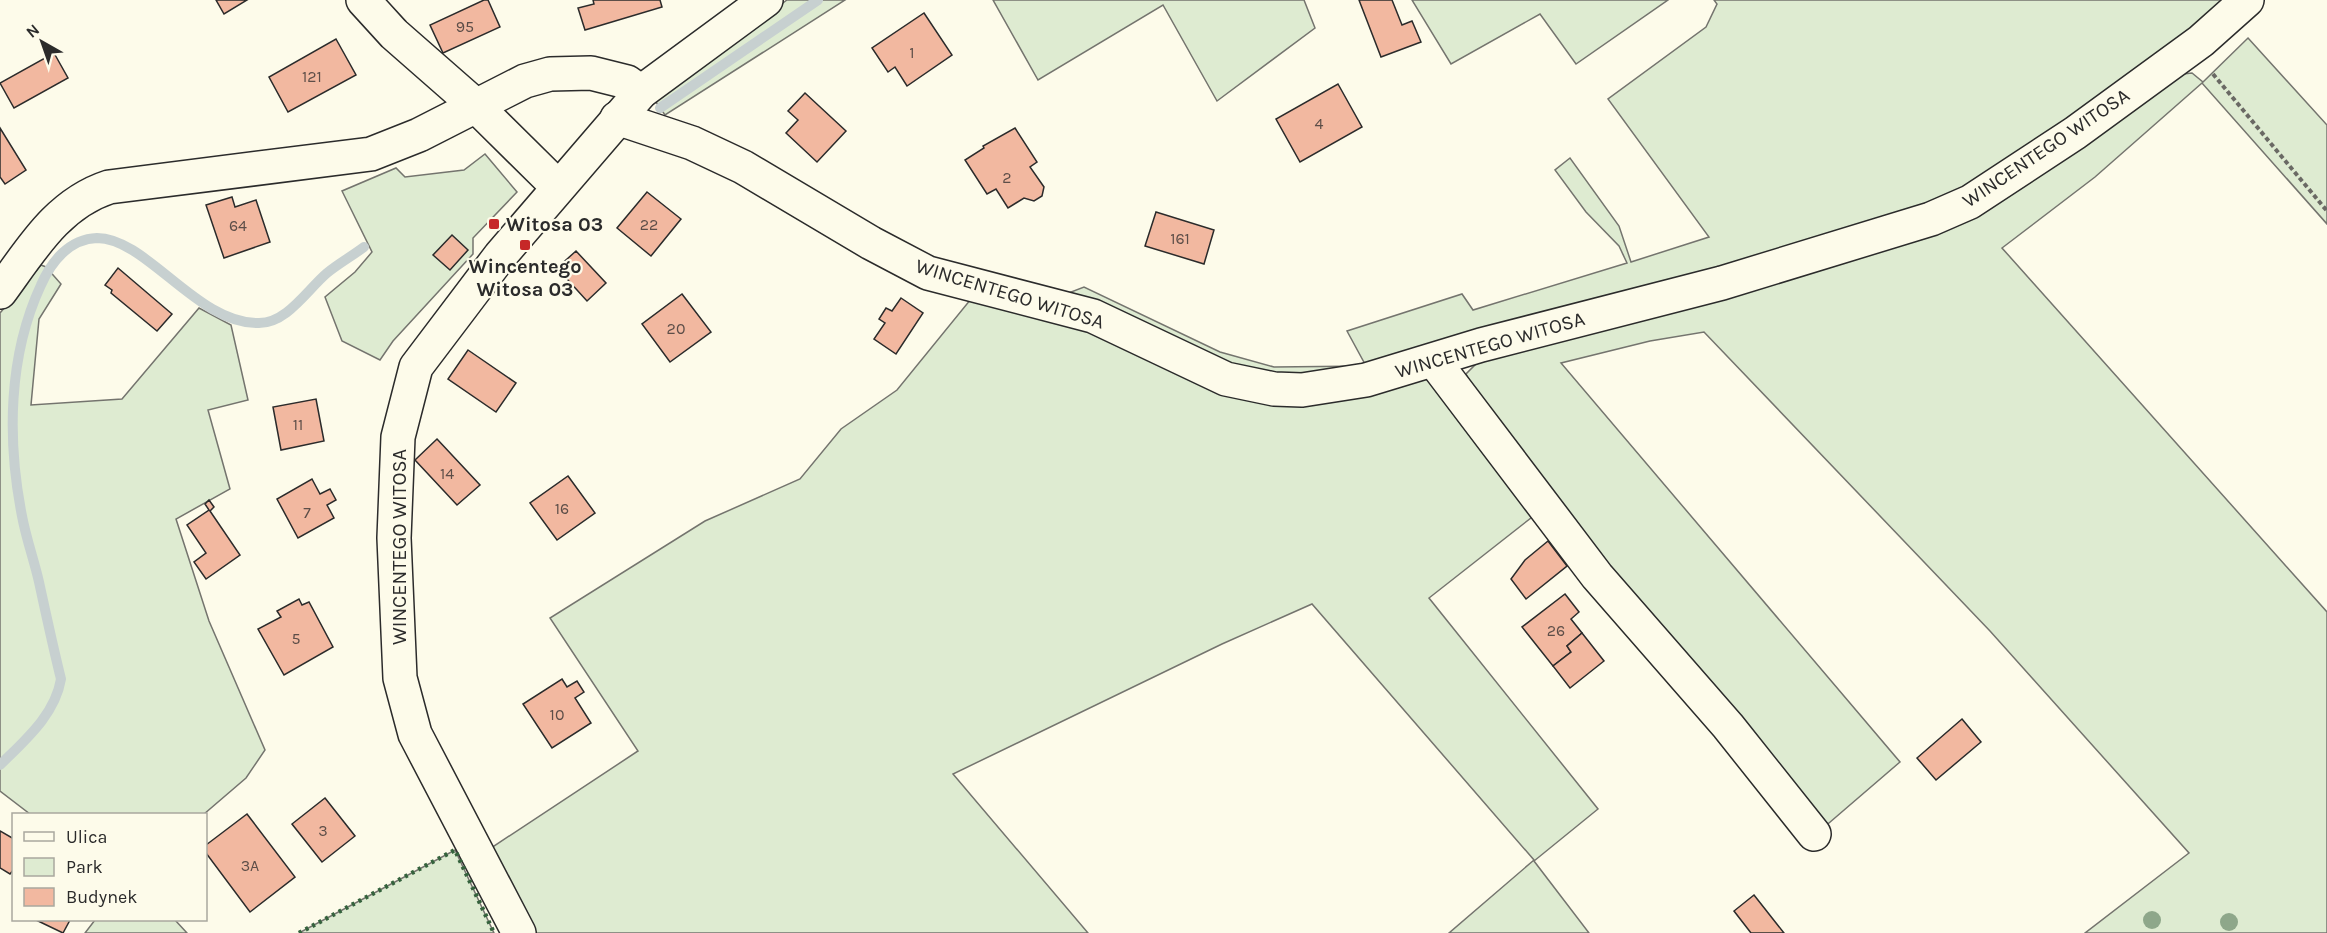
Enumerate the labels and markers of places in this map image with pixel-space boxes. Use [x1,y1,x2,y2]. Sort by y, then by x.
place label: Witosa 03 [506,213,603,236]
marker: Witosa 03 [487,217,501,231]
marker: Wincentego Witosa 03 [518,238,532,252]
place label: Wincentego Witosa 03 [468,255,582,301]

